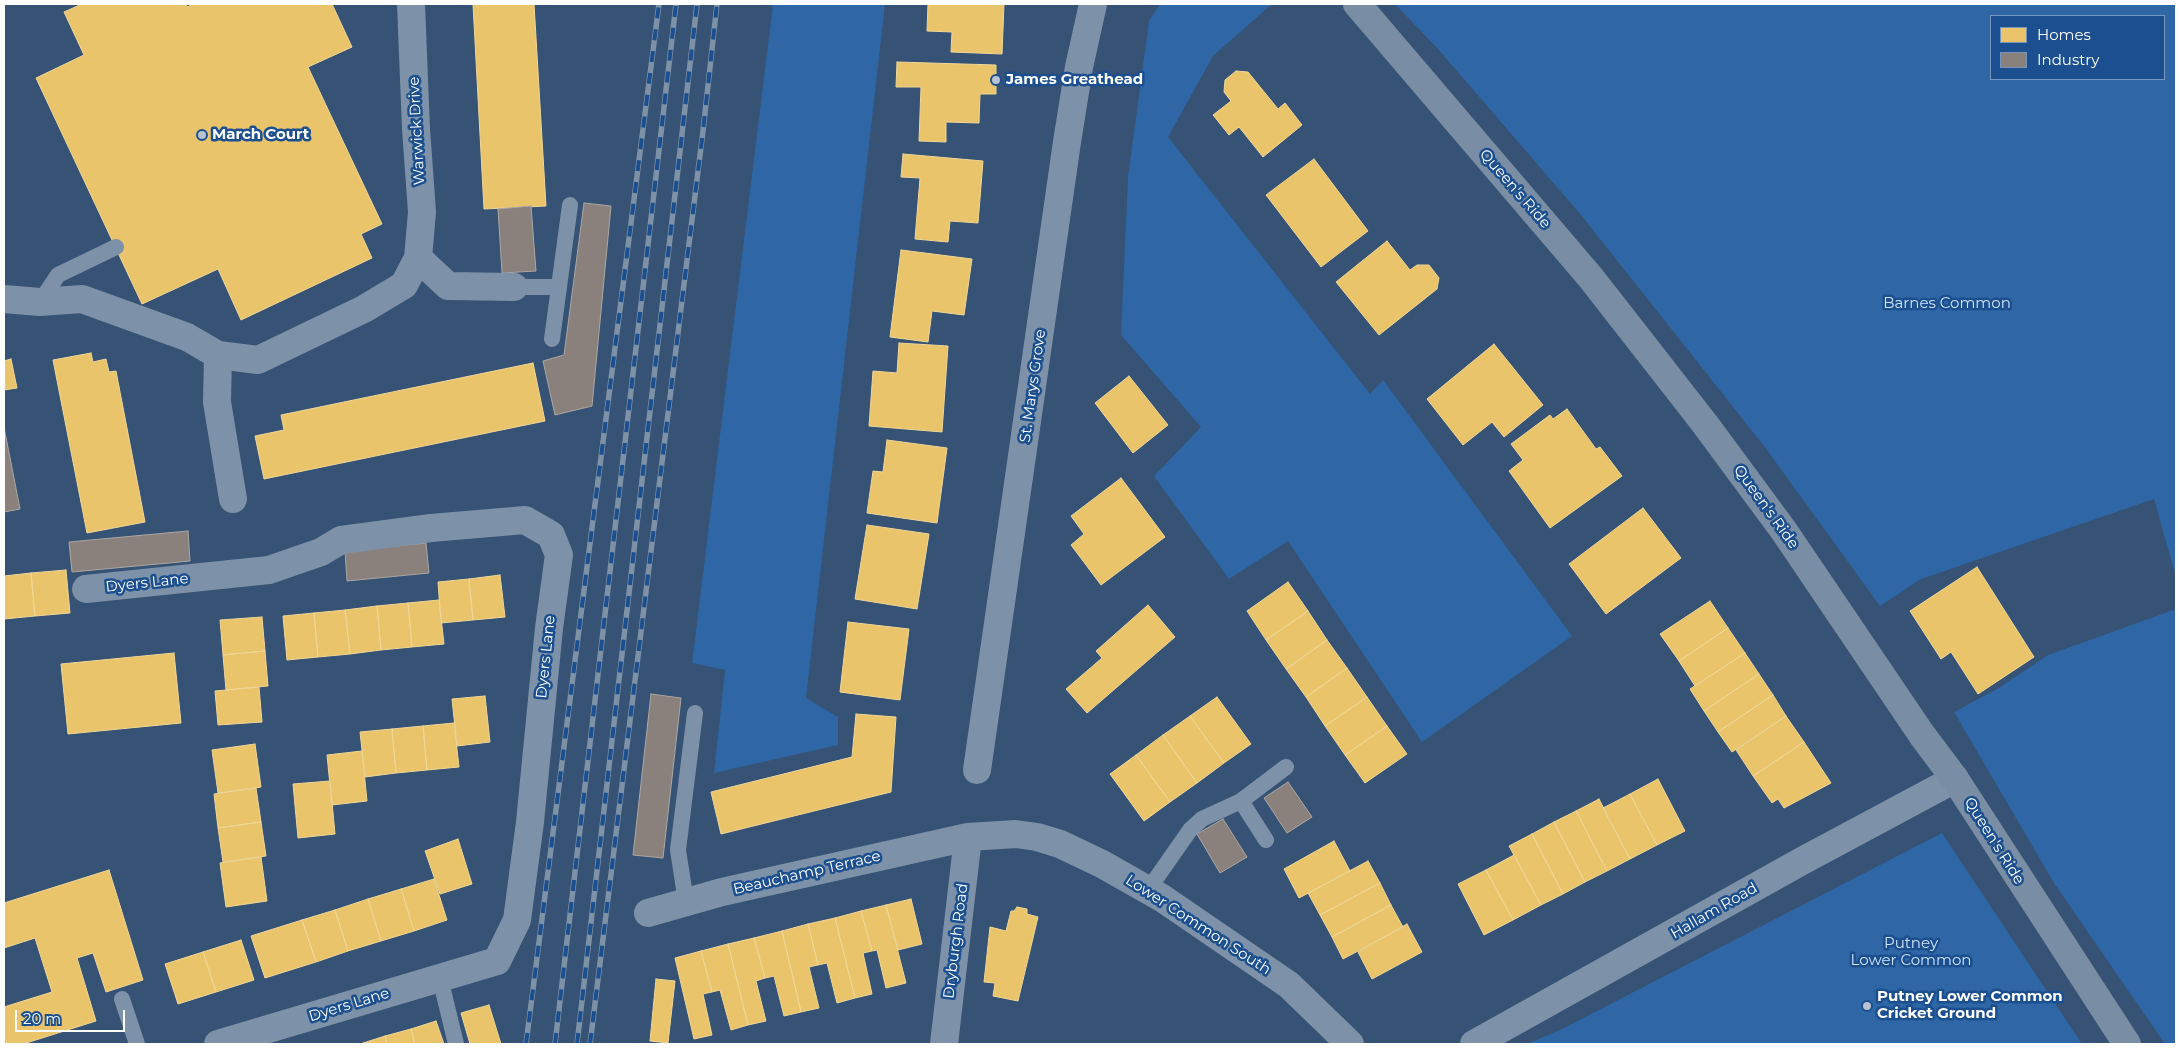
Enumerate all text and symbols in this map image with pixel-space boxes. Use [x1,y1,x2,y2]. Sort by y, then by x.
legend [1990,15,2165,80]
text: Homes [2037,25,2091,44]
text: Industry [2037,50,2099,69]
place label: James Greathead [1006,71,1143,89]
marker: James Greathead [990,74,1002,86]
street label: Warwick Drive [405,76,429,186]
place label: March Court [212,126,309,144]
marker: March Court [196,129,208,141]
street label: Queen's Ride [1476,146,1554,232]
park label: Barnes Common [1883,295,2011,313]
street label: St. Marys Grove [1016,328,1050,444]
street label: Queen's Ride [1730,462,1802,552]
street label: Dyers Lane [105,570,189,596]
street label: Dyers Lane [533,615,559,699]
street label: Queen's Ride [1960,794,2028,888]
street label: Beauchamp Terrace [732,847,882,899]
street label: Lower Common South [1122,871,1274,979]
street label: Hallam Road [1667,879,1761,943]
street label: Dryburgh Road [940,882,972,1000]
park label: Putney Lower Common [1851,935,1971,970]
street label: Dyers Lane [306,984,392,1026]
place label: Putney Lower Common Cricket Ground [1877,988,2063,1023]
scale bar [18,1000,128,1032]
marker: Putney Lower Common Cricket Ground [1861,1000,1873,1012]
text: 20 m [23,1009,61,1028]

